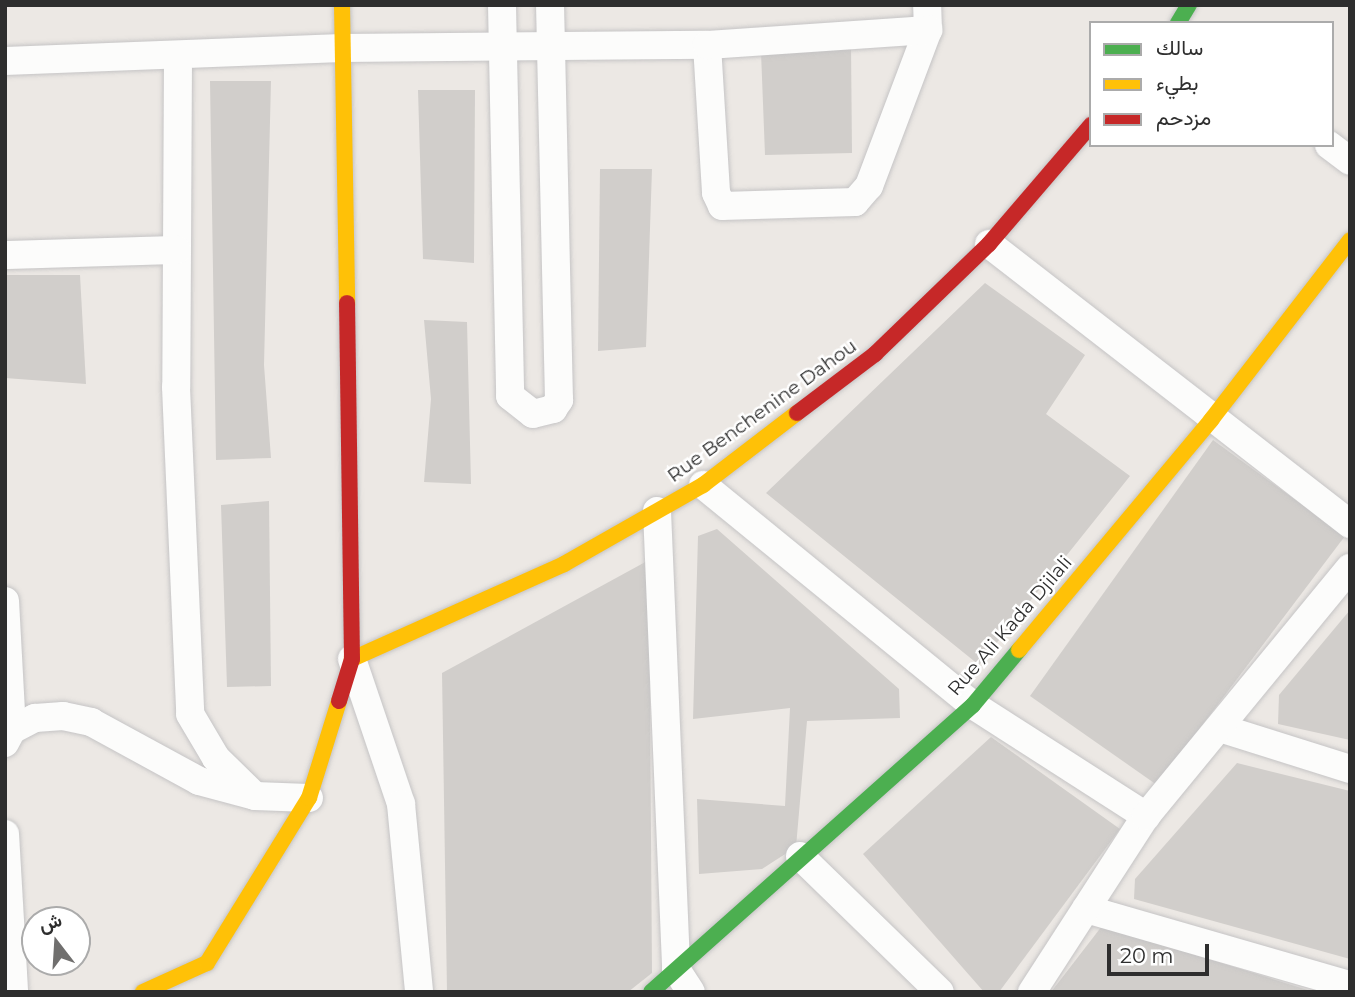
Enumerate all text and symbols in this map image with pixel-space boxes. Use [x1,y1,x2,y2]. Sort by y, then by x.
legend [1089,21,1334,147]
text: سالك [1156,35,1203,60]
text: بطيء [1156,70,1199,95]
text: مزدحم [1156,105,1211,130]
street label: Rue Benchenine Dahou [663,335,861,487]
street label: Rue Ali Kada Djilali [943,551,1077,701]
north arrow [21,906,91,976]
text: ش [36,908,65,937]
scale bar [1110,930,1212,974]
text: 20 m [1120,943,1174,968]

